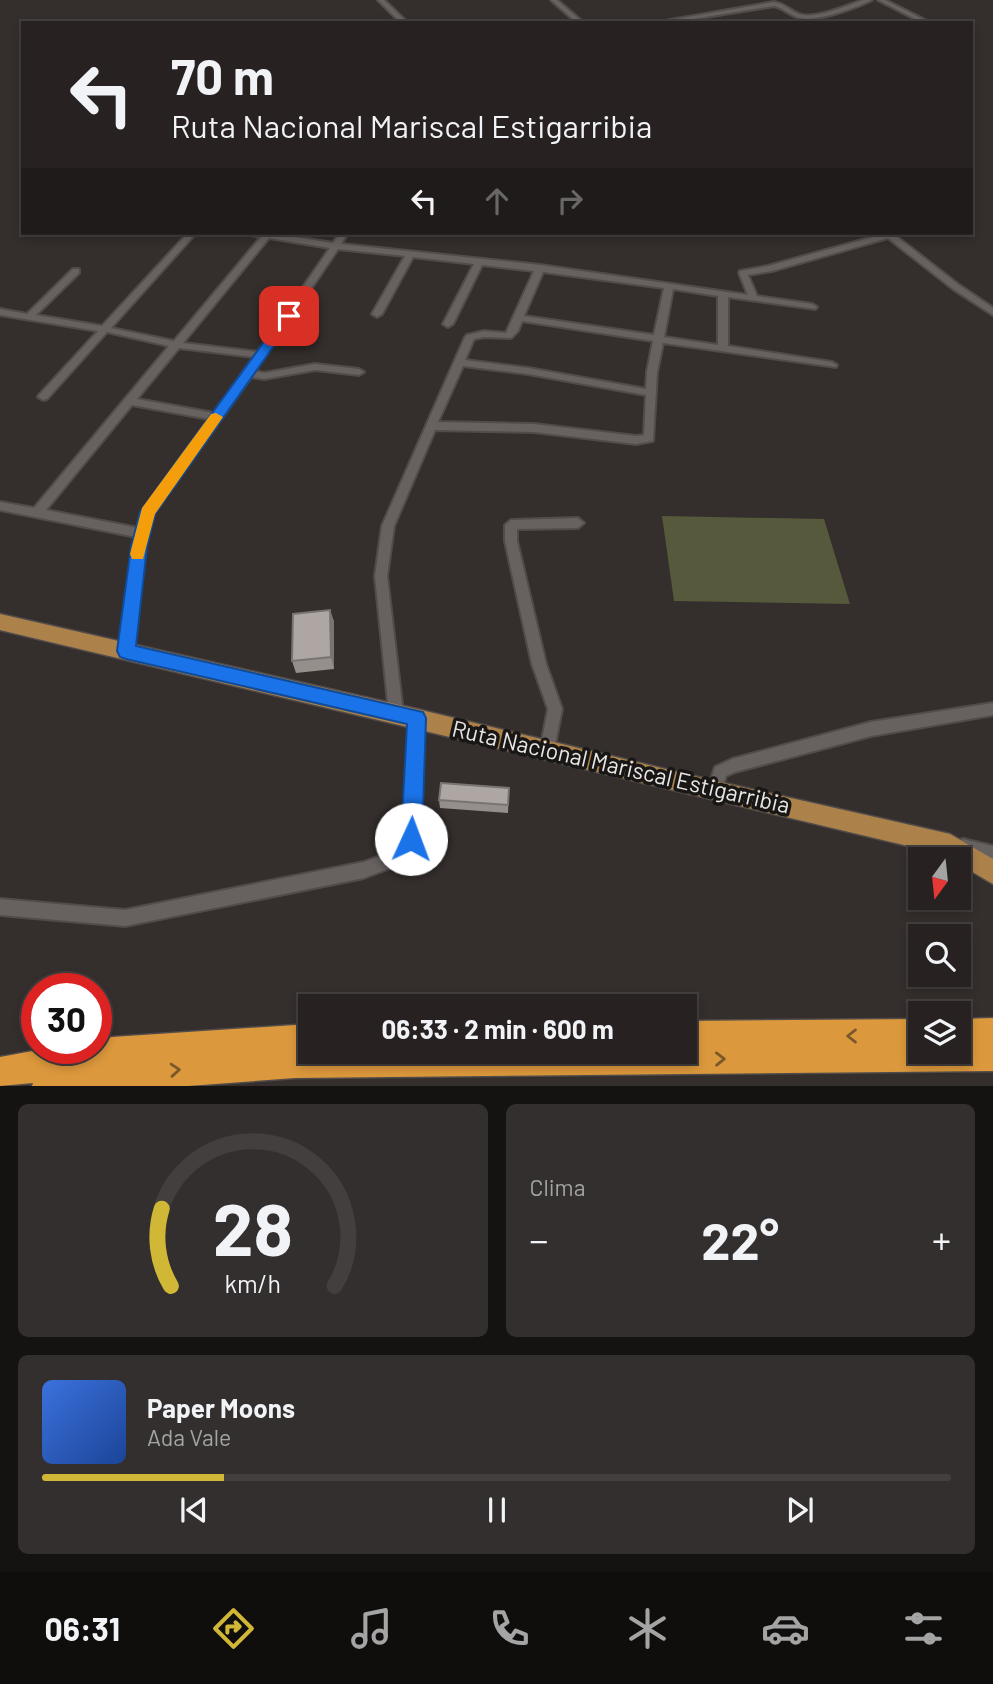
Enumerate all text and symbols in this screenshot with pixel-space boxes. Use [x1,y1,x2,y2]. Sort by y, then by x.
text: 70 m [171,46,274,105]
icon: left [56,49,147,140]
text: Ruta Nacional Mariscal Estigarribia [171,106,652,144]
icon: left [405,182,443,220]
icon: ahead [478,182,516,220]
icon: right [551,182,589,220]
pin [259,286,319,346]
icon: arrive [270,297,308,335]
street label: Ruta Nacional Mariscal Estigarribia [450,713,793,819]
position arrow [374,802,448,876]
north arrow [908,847,971,910]
map controls [908,847,971,1064]
button: search [908,924,971,987]
speed limit sign: 30 [21,973,112,1064]
button: layers [908,1001,971,1064]
text: 06:33 · 2 min · 600 m [381,1013,614,1044]
one-way arrow [847,1028,858,1043]
one-way arrow [716,1051,726,1067]
one-way arrow [169,1063,180,1078]
text: Clima [530,1173,585,1201]
text: 28 [213,1184,293,1272]
text: 22° [701,1208,779,1270]
text: − [530,1216,549,1262]
text: + [932,1216,951,1262]
text: km/h [224,1268,281,1298]
text: Paper Moons [147,1392,295,1423]
text: Ada Vale [147,1423,231,1451]
icon: previous [175,1491,213,1529]
icon: pause [478,1491,516,1529]
icon: next [781,1491,819,1529]
icon: directions [209,1604,258,1653]
icon: music [347,1604,396,1653]
icon: phone [485,1604,534,1653]
icon: climate [623,1604,672,1653]
icon: car [761,1604,810,1653]
icon: filters [899,1604,948,1653]
text: 06:31 [45,1609,120,1647]

